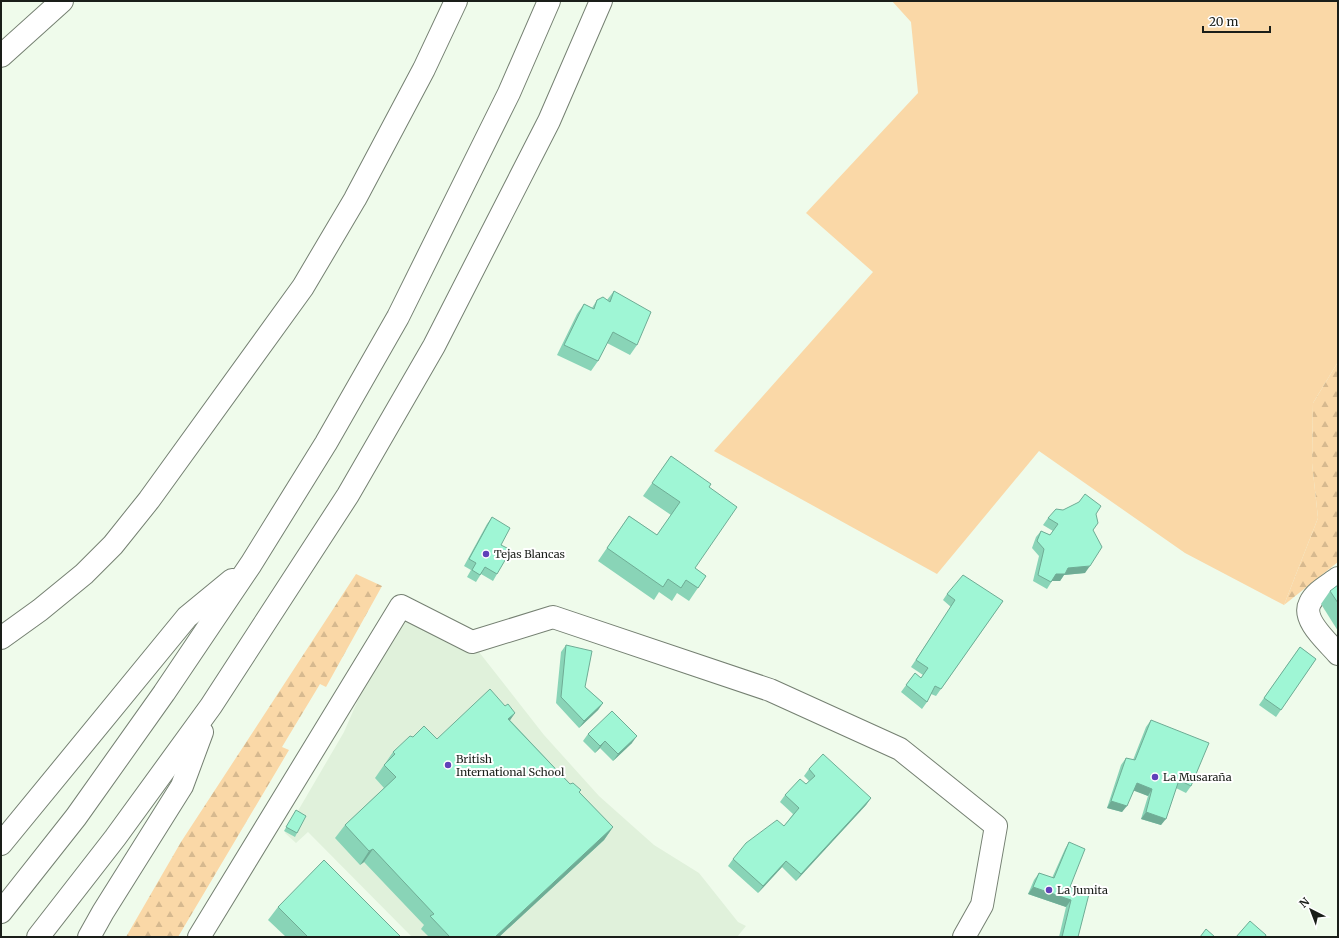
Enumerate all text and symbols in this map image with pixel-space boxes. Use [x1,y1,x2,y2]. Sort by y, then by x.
scale bar [1203,8,1270,34]
text: 20 m [1209,14,1238,29]
place label: Tejas Blancas [494,547,565,561]
marker: Tejas Blancas [481,549,491,559]
place label: British International School [456,752,565,779]
marker: British International School [443,760,453,770]
place label: La Musaraña [1163,770,1232,784]
marker: La Musaraña [1150,772,1160,782]
place label: La Jumita [1057,883,1108,897]
marker: La Jumita [1044,885,1054,895]
north arrow [1291,890,1331,930]
text: N [1296,894,1312,911]

